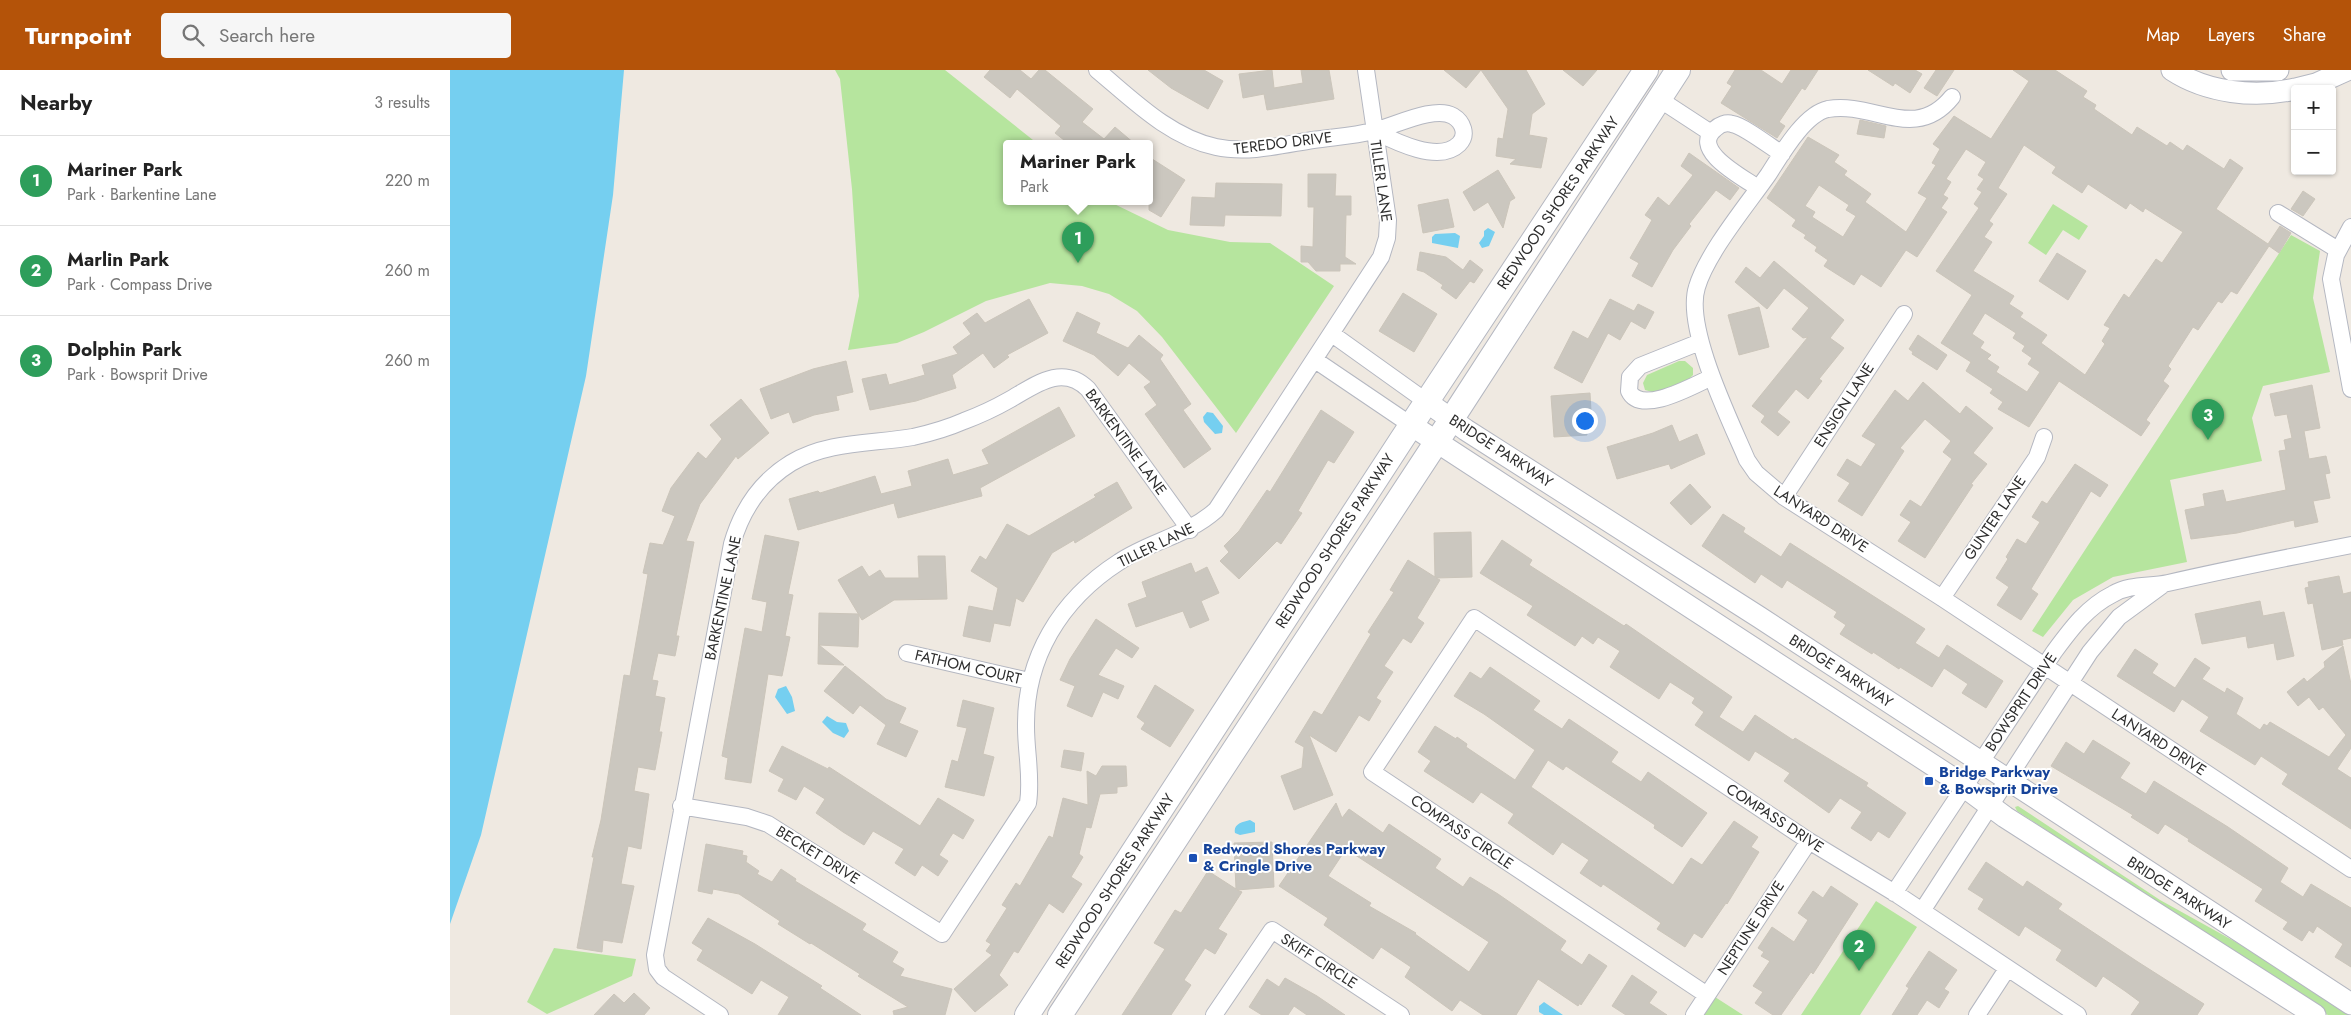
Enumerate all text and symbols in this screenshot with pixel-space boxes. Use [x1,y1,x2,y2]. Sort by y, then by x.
search box [161,13,511,58]
text: Turnpoint [25,18,131,53]
icon: search [179,21,207,49]
text: Search here [219,22,315,49]
text: Map [2146,22,2180,48]
text: Layers [2208,22,2255,48]
text: Share [2283,22,2326,48]
map controls [2291,85,2336,175]
button: + [2291,85,2336,130]
text: Nearby [20,88,92,118]
text: 3 results [374,91,430,114]
street label: REDWOOD SHORES PARKWAY [1492,112,1625,294]
street label: TEREDO DRIVE [1233,126,1333,160]
button: − [2291,130,2336,175]
street label: TILLER LANE [1364,139,1398,223]
popup [1003,140,1153,205]
text: Mariner Park [1020,148,1136,175]
text: Mariner Park [67,156,183,183]
text: 1 [32,169,40,192]
text: 220 m [385,169,430,192]
text: Park [1020,175,1049,198]
text: Park · Barkentine Lane [67,183,216,206]
pin: 1 [1062,222,1094,263]
text: Marlin Park [67,246,169,273]
text: 2 [31,259,41,282]
text: 260 m [385,259,430,282]
text: Park · Compass Drive [67,273,212,296]
text: Dolphin Park [67,336,182,363]
text: 3 [31,349,41,372]
text: 260 m [385,349,430,372]
street label: ENSIGN LANE [1808,359,1880,451]
text: Park · Bowsprit Drive [67,363,208,386]
street label: BARKENTINE LANE [1080,384,1172,500]
pin: 3 [2192,399,2224,440]
your location [1572,408,1598,434]
street label: BRIDGE PARKWAY [1445,409,1558,493]
street label: REDWOOD SHORES PARKWAY [1270,449,1400,633]
street label: GUNTER LANE [1959,471,2031,565]
street label: LANYARD DRIVE [1769,480,1873,558]
street label: TILLER LANE [1114,517,1198,573]
street label: BARKENTINE LANE [699,534,747,662]
street label: BRIDGE PARKWAY [1785,629,1898,713]
street label: FATHOM COURT [913,644,1023,690]
street label: BOWSPRIT DRIVE [1980,648,2062,756]
street label: LANYARD DRIVE [2107,703,2211,781]
place label: Bridge Parkway & Bowsprit Drive [1939,761,2058,800]
marker: Bridge Parkway & Bowsprit Drive [1923,775,1935,787]
street label: COMPASS DRIVE [1722,778,1828,858]
street label: REDWOOD SHORES PARKWAY [1050,789,1180,973]
street label: COMPASS CIRCLE [1406,789,1518,875]
street label: BECKET DRIVE [772,820,864,890]
place label: Redwood Shores Parkway & Cringle Drive [1203,838,1385,877]
street label: BRIDGE PARKWAY [2123,851,2236,935]
marker: Redwood Shores Parkway & Cringle Drive [1187,852,1199,864]
street label: NEPTUNE DRIVE [1712,876,1790,980]
street label: SKIFF CIRCLE [1276,928,1362,994]
pin: 2 [1843,930,1875,971]

